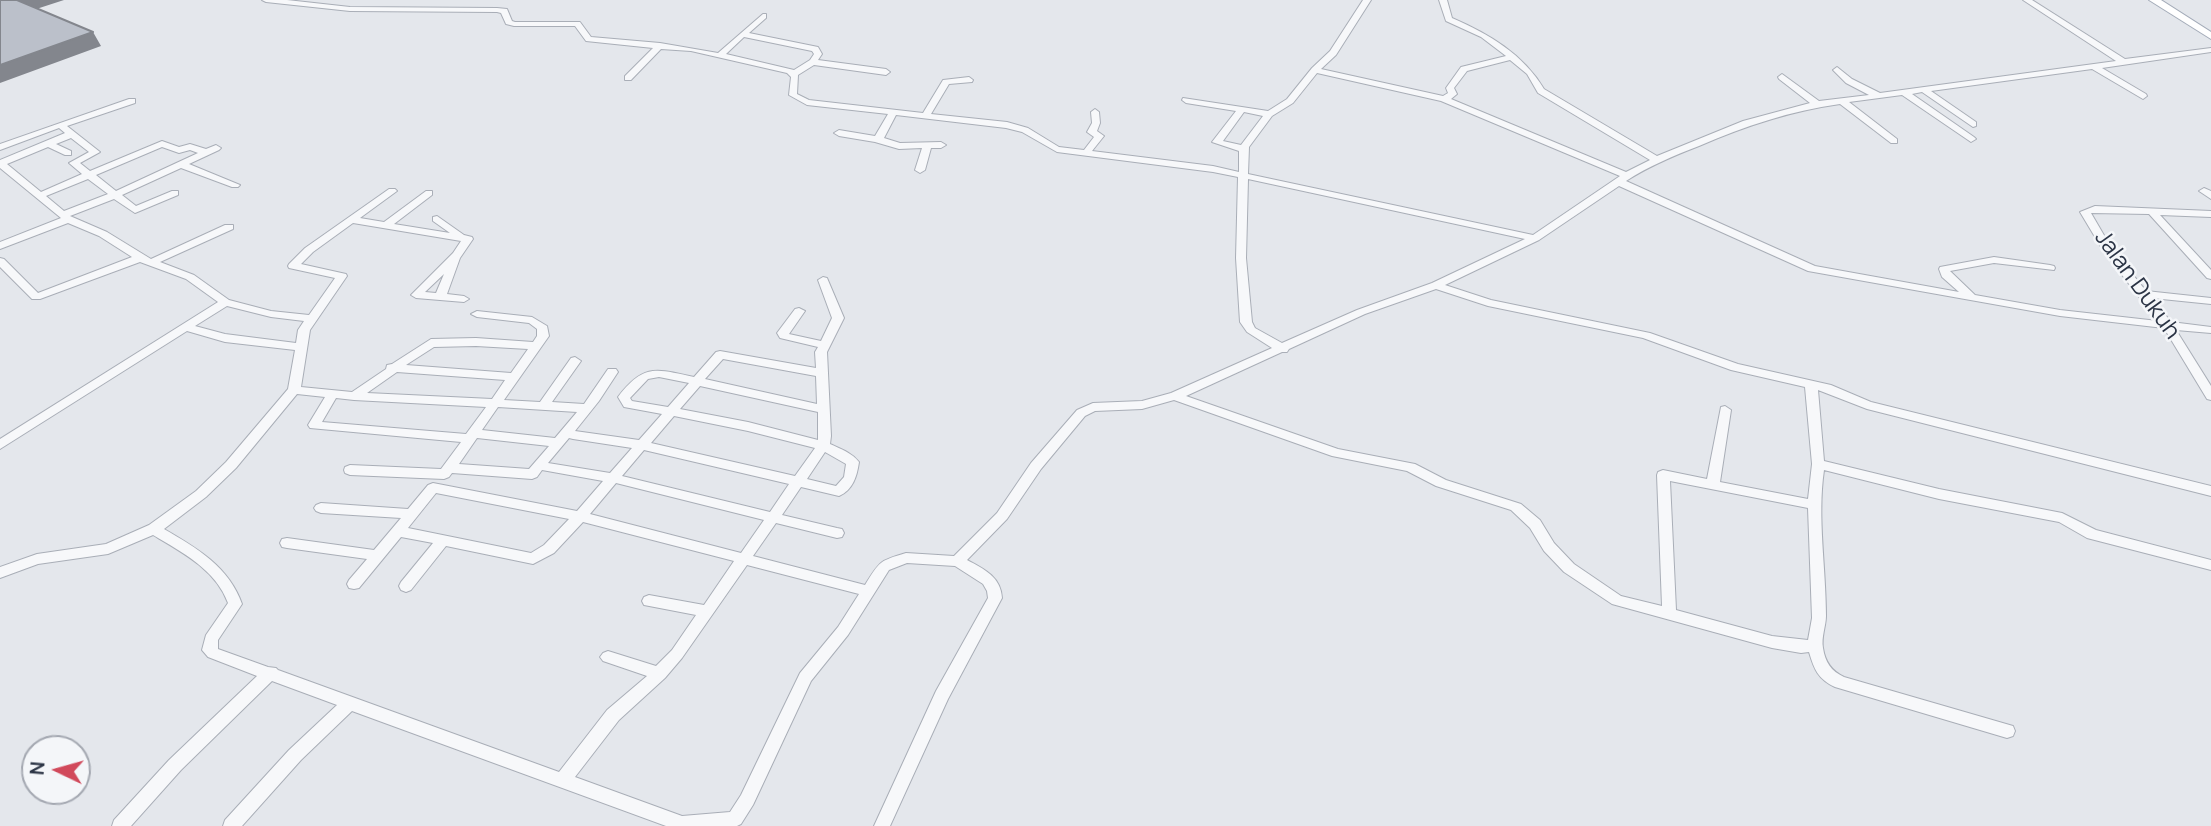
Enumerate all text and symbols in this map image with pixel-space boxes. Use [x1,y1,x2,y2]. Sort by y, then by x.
street label: Jalan Dukuh [2088,225,2186,345]
north arrow [21,735,91,805]
text: N [24,760,51,776]

